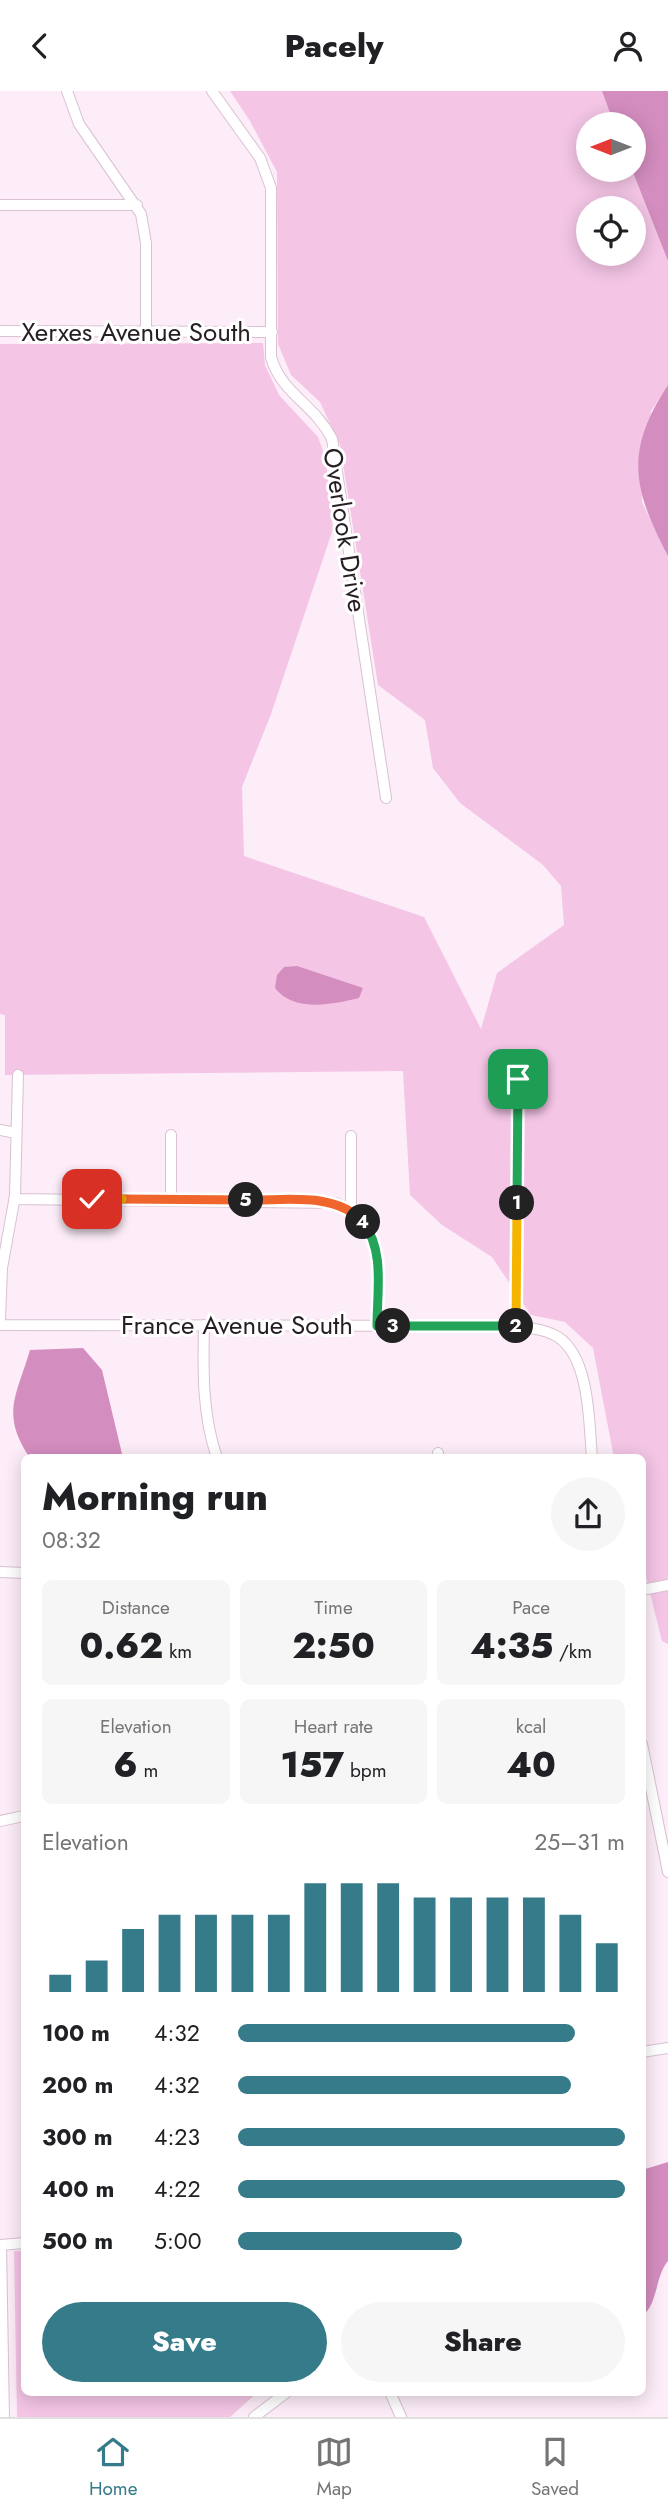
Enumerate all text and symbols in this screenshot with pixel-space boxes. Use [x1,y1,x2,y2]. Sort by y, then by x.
text: Pacely [285,23,383,69]
icon: back [21,27,59,65]
icon: person [609,27,647,65]
north arrow [576,112,646,182]
map controls [576,112,646,266]
button: locate [576,196,646,266]
street label: Xerxes Avenue South [21,313,251,351]
street label: Overlook Drive [313,445,377,615]
pin [488,1049,548,1109]
icon: arrive [499,1060,537,1098]
pin [62,1169,122,1229]
icon: check [73,1180,111,1218]
pin: 5 [229,1183,264,1217]
pin: 1 [500,1185,534,1221]
text: 5 [239,1186,252,1213]
text: 1 [512,1189,521,1216]
pin: 4 [346,1205,380,1239]
text: 4 [356,1208,369,1235]
street label: France Avenue South [121,1306,353,1344]
pin: 3 [376,1309,410,1343]
pin: 2 [498,1309,534,1343]
text: 3 [387,1312,398,1339]
text: 2 [509,1312,522,1339]
text: Morning run [42,1469,268,1524]
button: share [551,1477,625,1551]
text: 08:32 [42,1523,101,1557]
text: Distance [102,1594,170,1621]
text: Time [314,1594,353,1621]
text: Pace [512,1594,550,1621]
text: 0.62 [80,1621,163,1671]
text: 2:50 [292,1621,375,1671]
text: 4:35 [470,1621,553,1671]
text: km [163,1638,192,1665]
text: /km [553,1638,592,1665]
text: Elevation [100,1713,172,1740]
text: Heart rate [294,1713,373,1740]
text: kcal [516,1713,547,1740]
text: 6 [113,1740,138,1790]
text: 157 [281,1740,344,1790]
text: 40 [506,1740,556,1790]
text: m [138,1757,158,1784]
text: bpm [344,1757,386,1784]
text: Elevation [42,1825,129,1859]
text: 25–31 m [534,1825,625,1859]
text: 100 m [42,2016,110,2050]
text: 4:32 [154,2016,200,2050]
text: 200 m [42,2068,113,2102]
text: 4:32 [154,2068,200,2102]
text: 300 m [42,2120,113,2154]
text: 4:23 [154,2120,200,2154]
text: 400 m [42,2172,114,2206]
text: 4:22 [154,2172,200,2206]
text: 500 m [42,2224,113,2258]
text: 5:00 [154,2224,201,2258]
button: Save [42,2302,327,2382]
button: Share [341,2302,625,2382]
tab: Home [89,2433,137,2502]
tab: Map [315,2433,353,2502]
tab: Saved [531,2433,579,2502]

